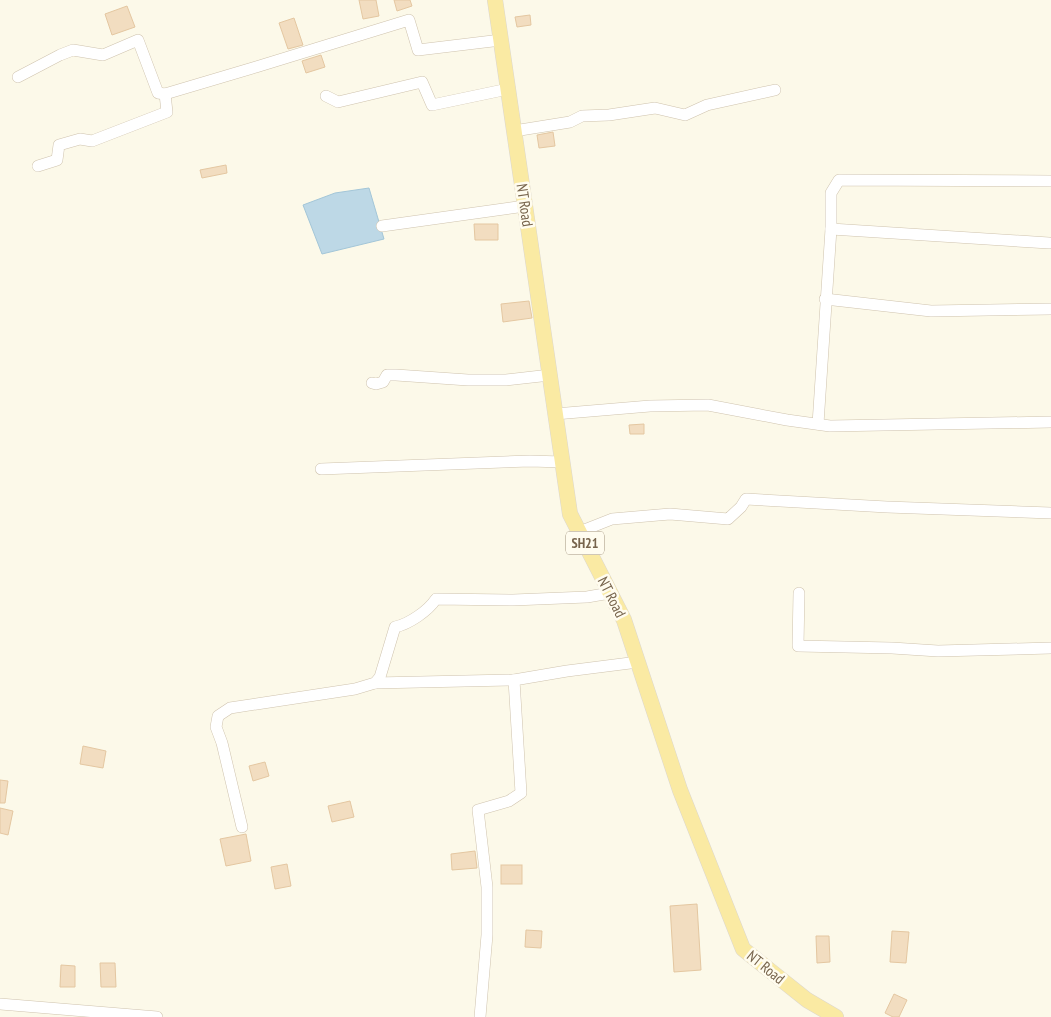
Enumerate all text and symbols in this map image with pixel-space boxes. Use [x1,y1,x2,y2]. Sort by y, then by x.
street label: NT Road [513,182,537,228]
road number: SH21 [566,532,604,554]
street label: NT Road [594,573,630,621]
street label: NT Road [743,946,789,988]

